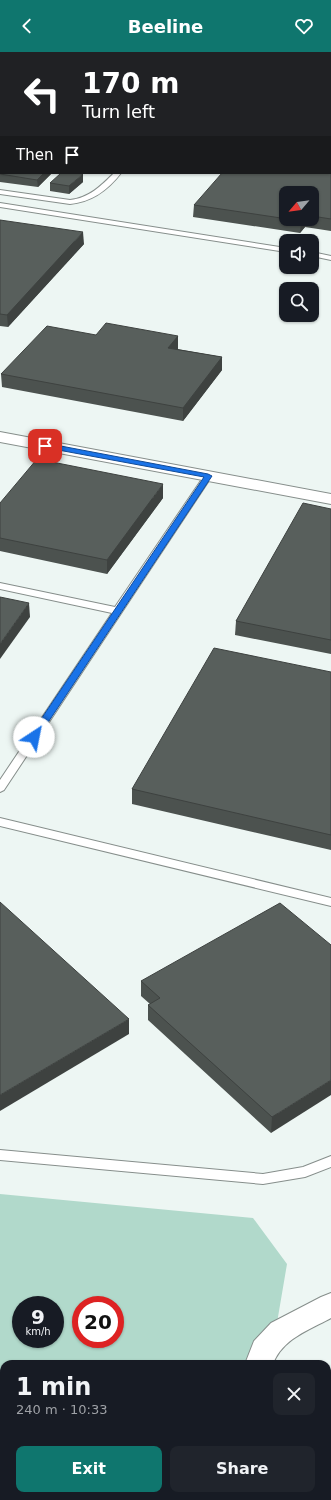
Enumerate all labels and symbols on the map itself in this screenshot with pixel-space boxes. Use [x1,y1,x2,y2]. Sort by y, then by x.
north arrow [279,186,319,226]
pin [28,429,62,463]
position arrow [13,716,55,758]
speed limit sign: 20 [72,1296,124,1348]

